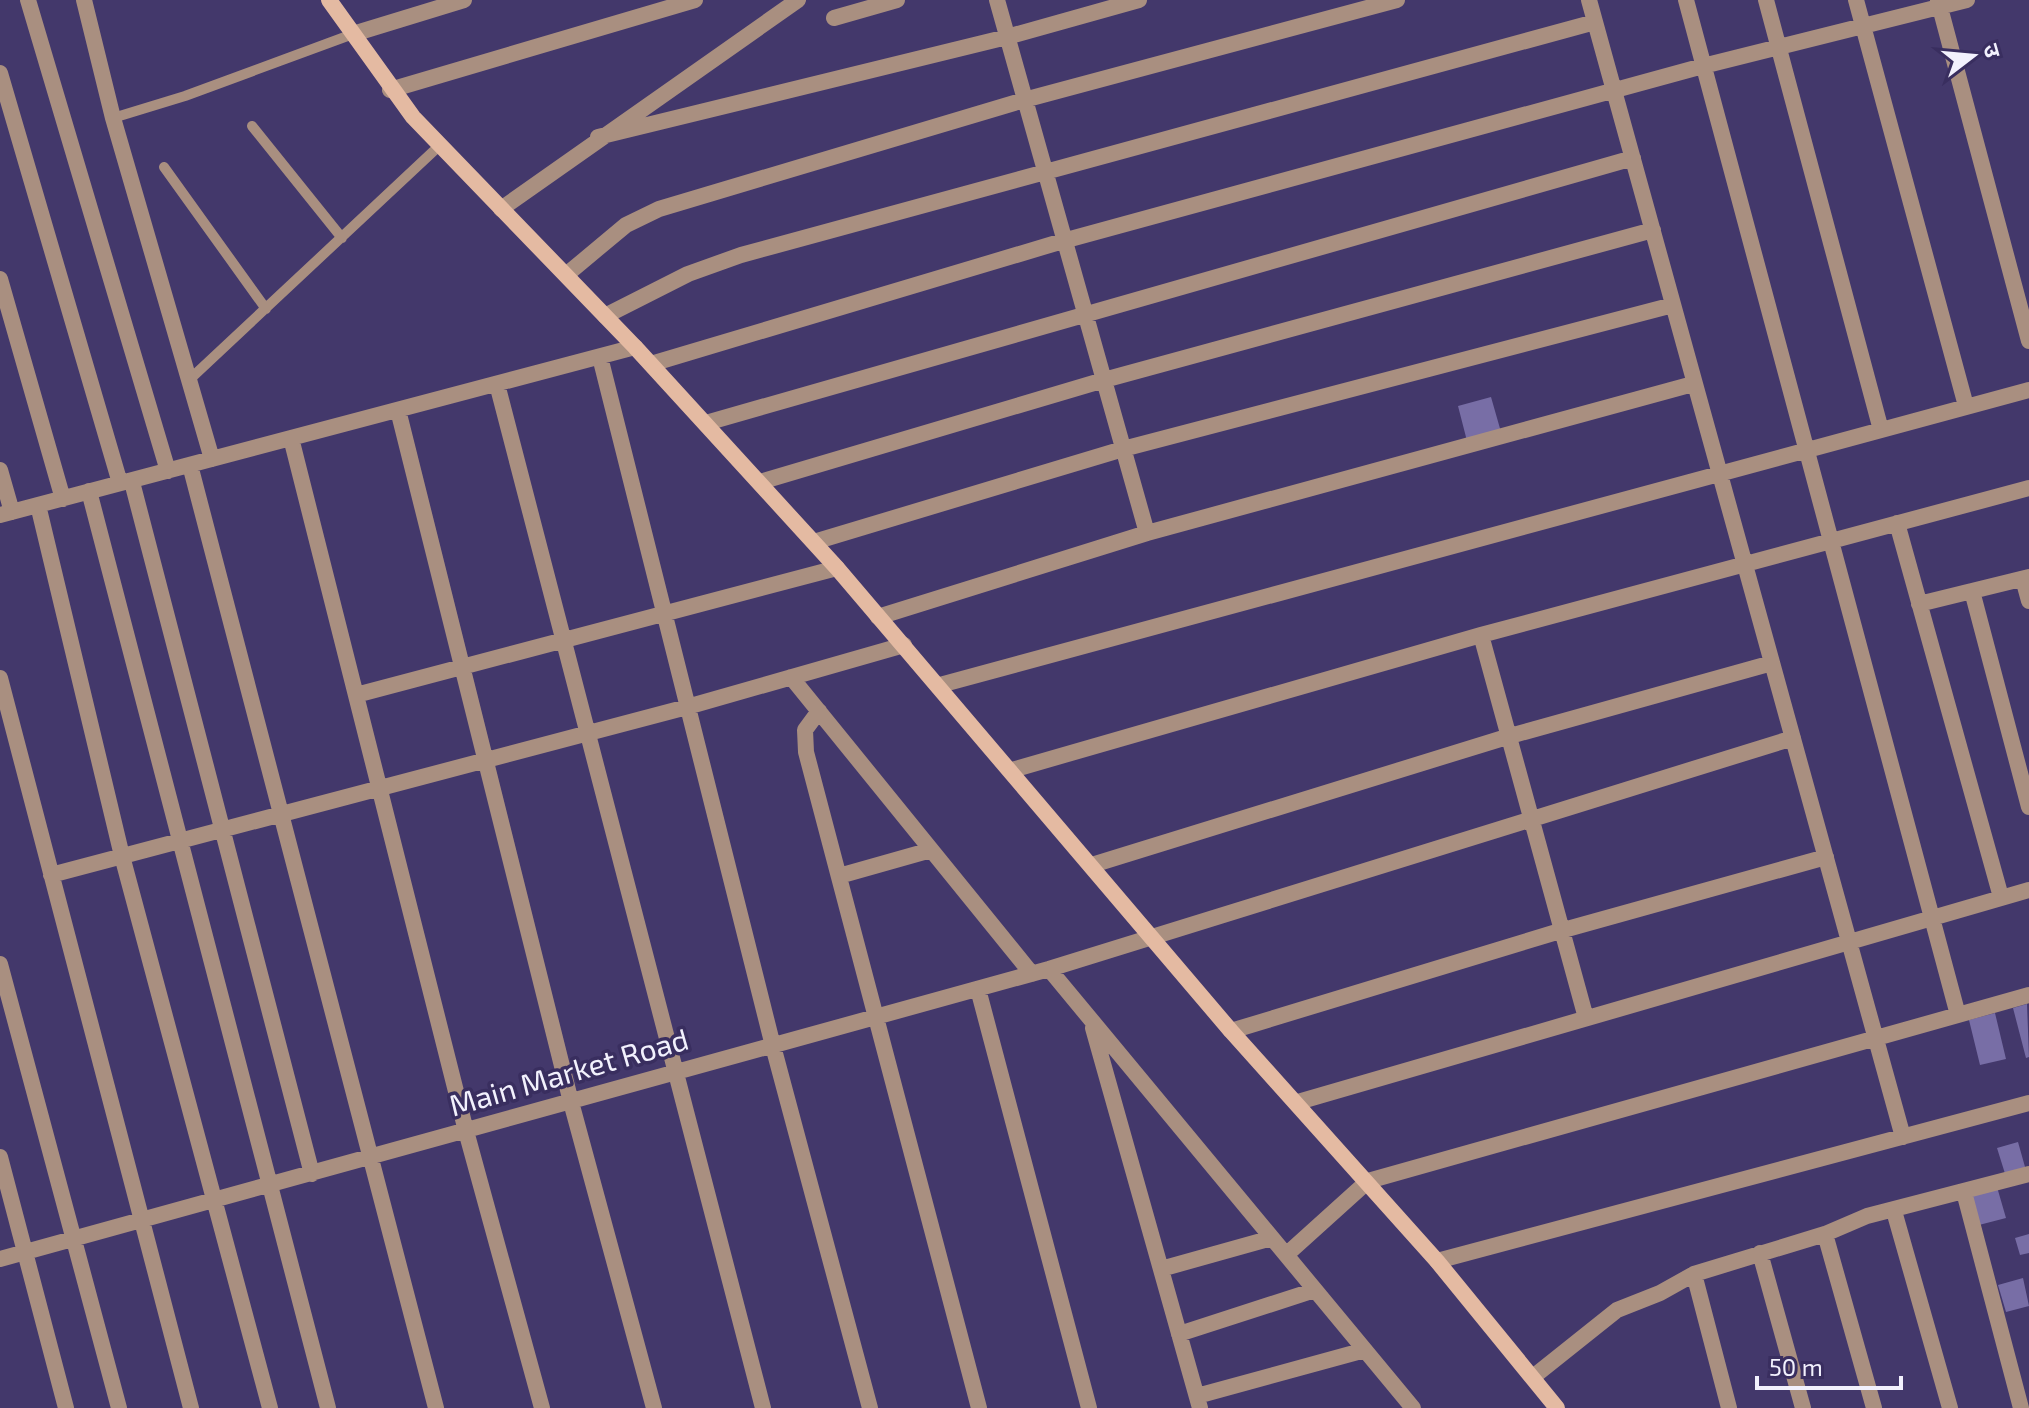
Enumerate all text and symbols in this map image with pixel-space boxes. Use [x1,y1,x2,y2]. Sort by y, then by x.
north arrow [1933,16,2013,96]
text: उ [1979,40,2008,61]
street label: Main Market Road [445,1020,692,1122]
scale bar [1757,1340,1901,1390]
text: 50 m [1769,1352,1823,1381]

